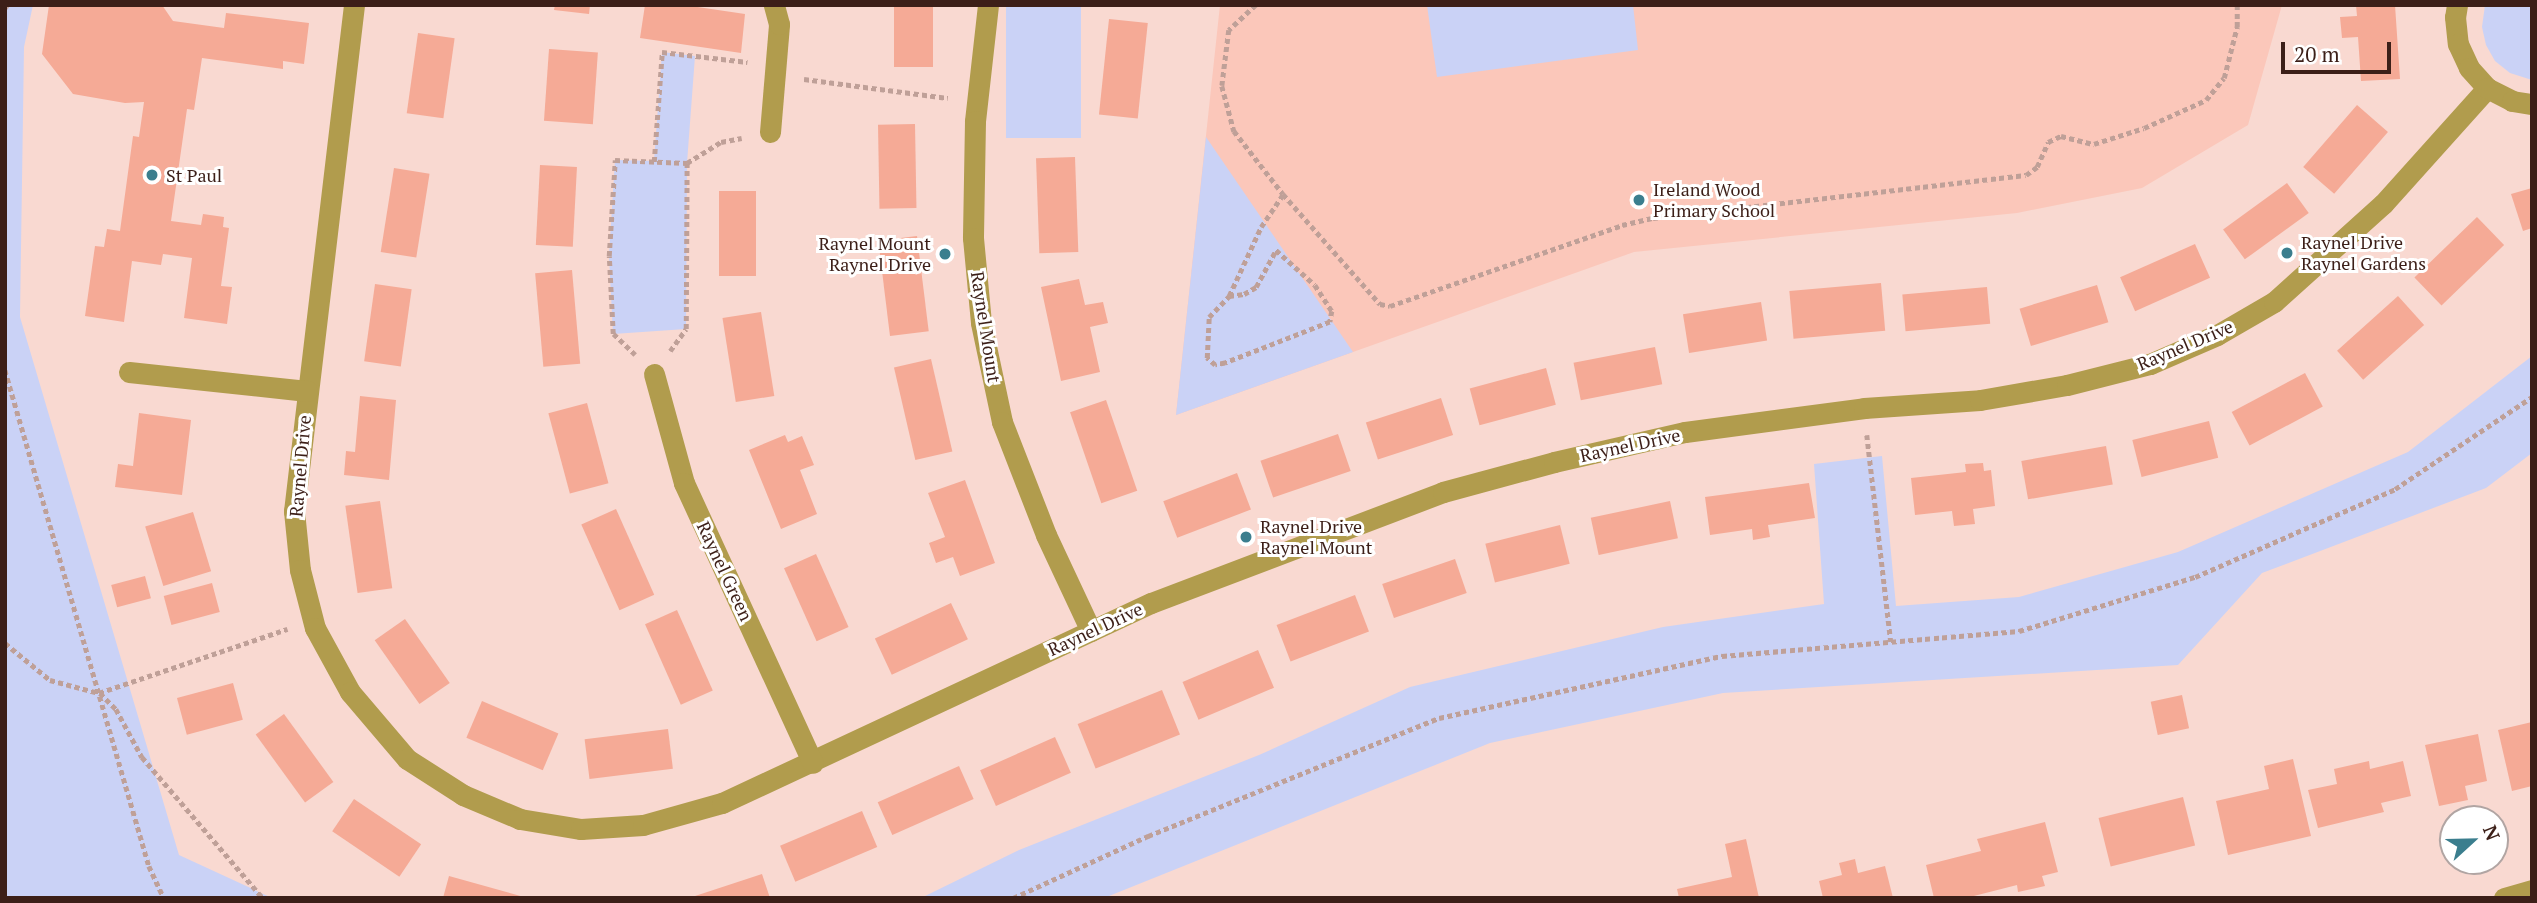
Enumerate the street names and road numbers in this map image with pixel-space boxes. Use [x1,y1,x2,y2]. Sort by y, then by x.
street label: Raynel Mount [967,270,1005,384]
street label: Raynel Drive [2134,315,2236,375]
street label: Raynel Drive [285,414,315,518]
street label: Raynel Drive [1578,424,1682,466]
street label: Raynel Green [693,518,757,624]
street label: Raynel Drive [1044,598,1146,660]

